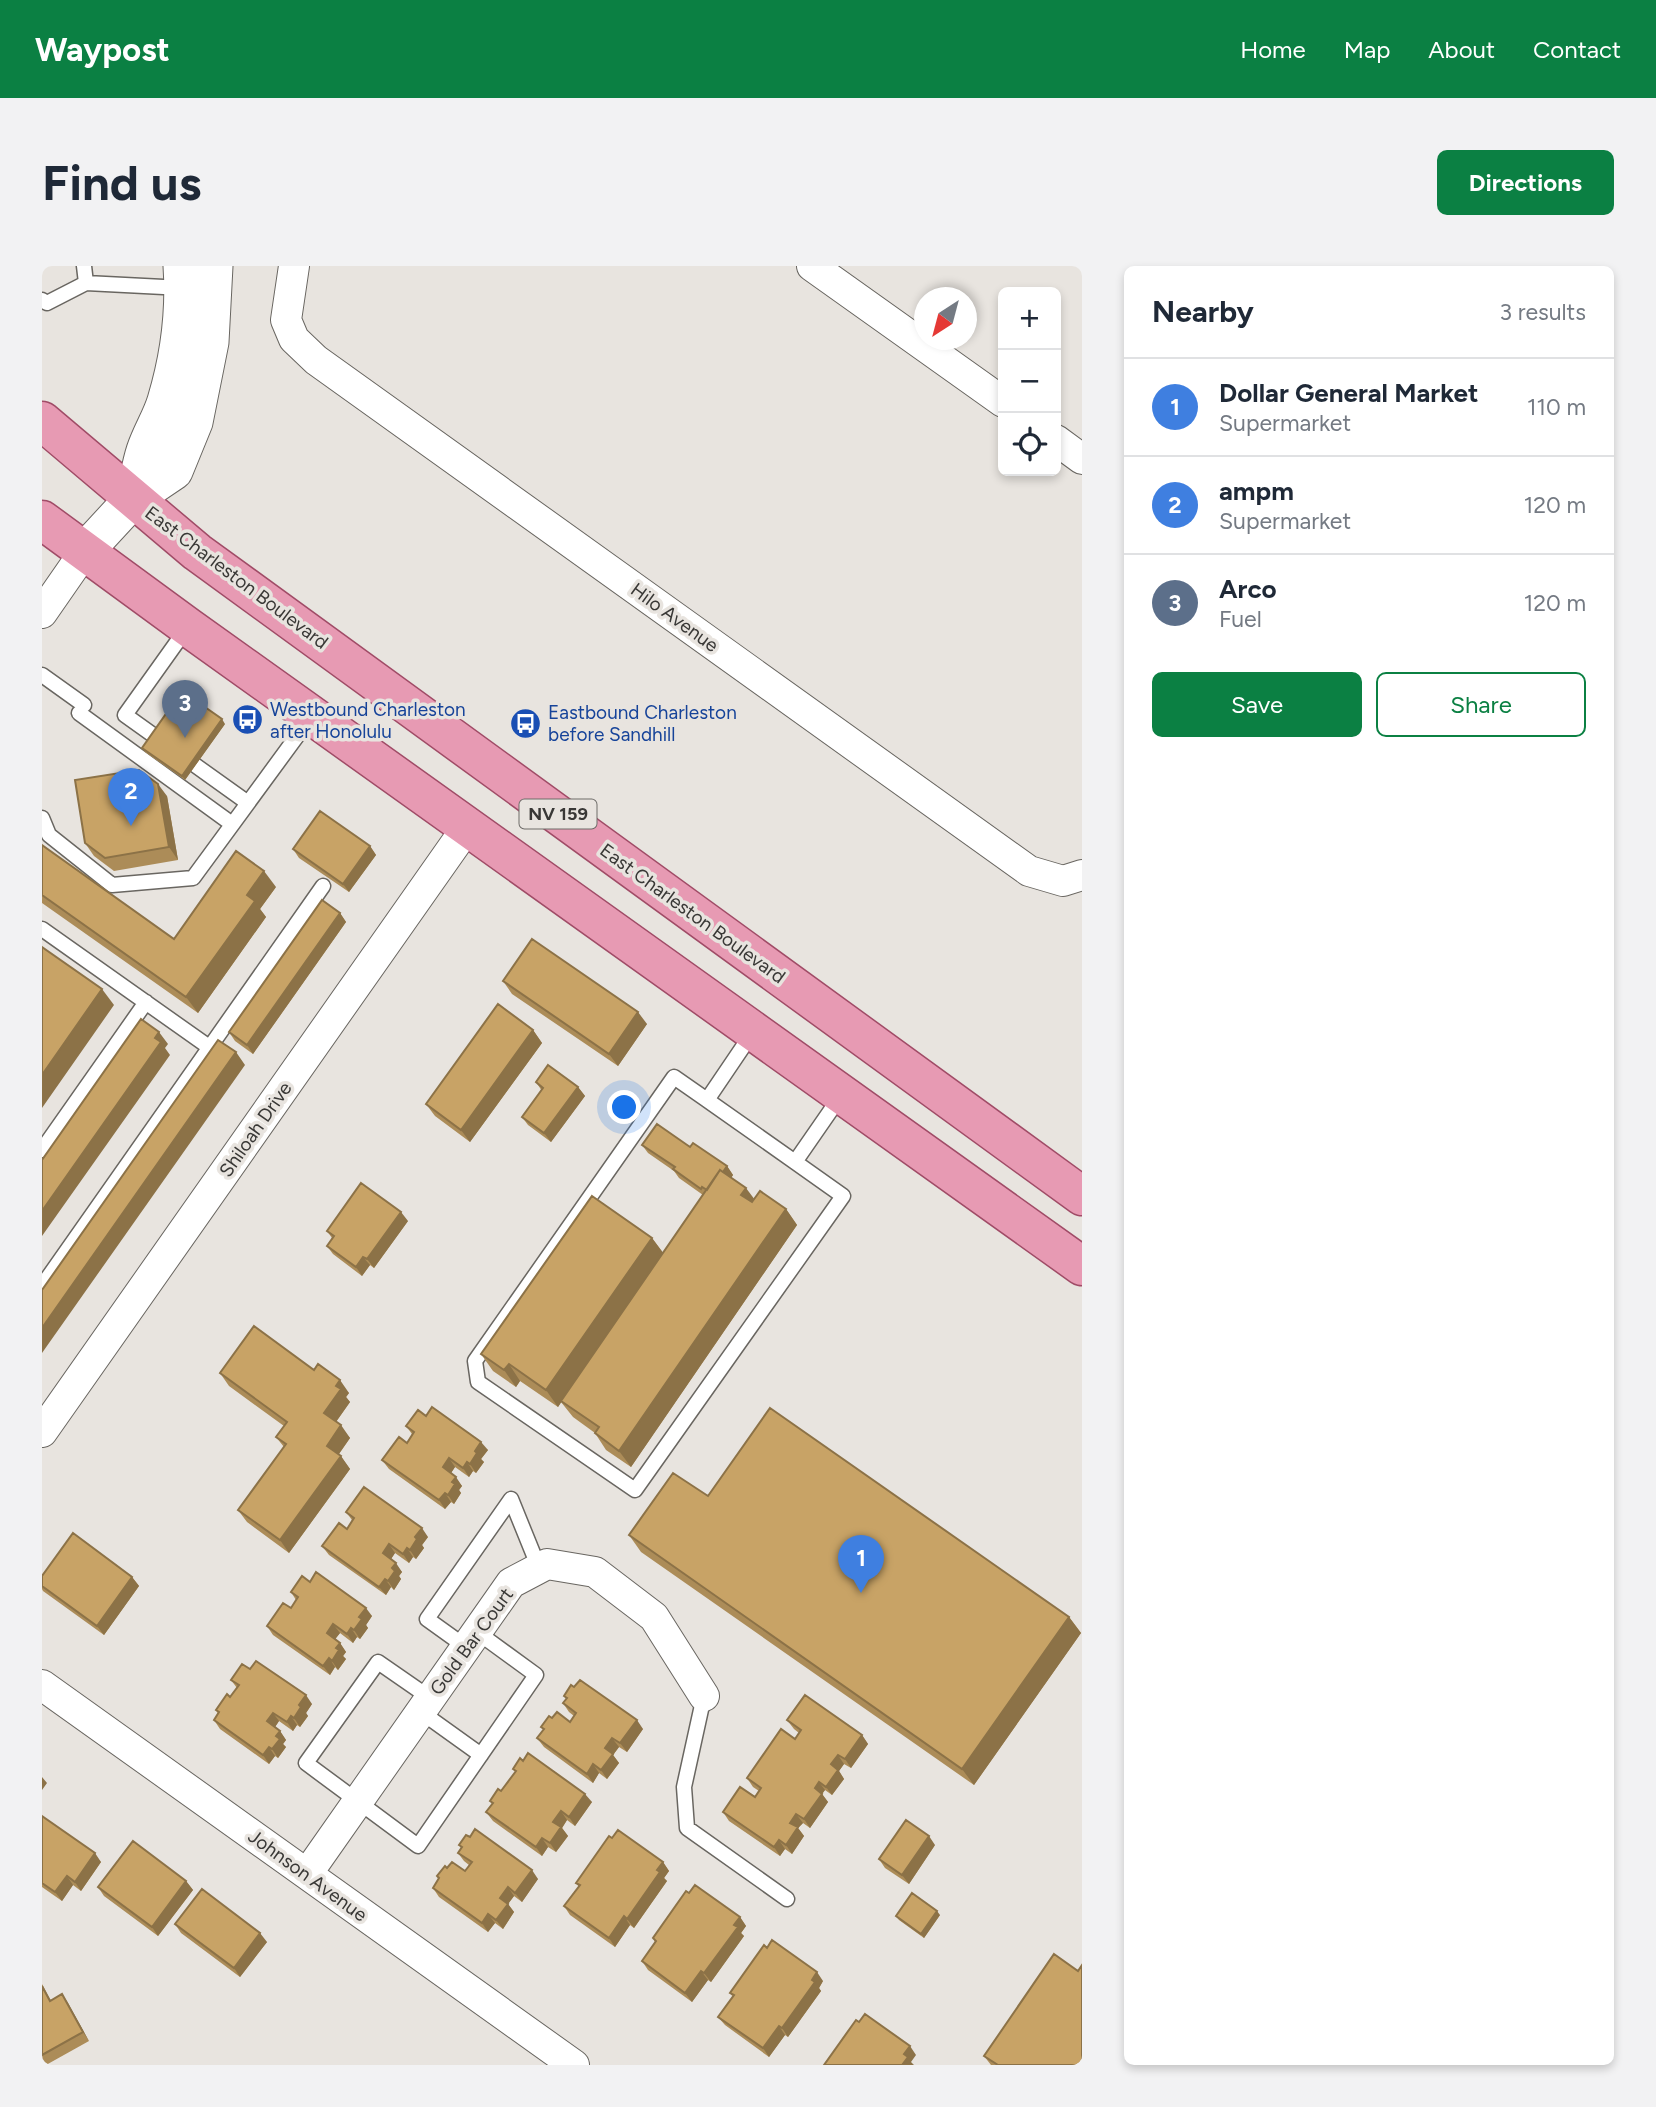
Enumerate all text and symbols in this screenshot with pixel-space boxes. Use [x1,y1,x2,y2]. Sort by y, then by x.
text: Waypost [35,30,170,69]
text: Home [1240,35,1306,64]
text: Map [1344,35,1390,64]
text: About [1428,35,1495,64]
text: Contact [1533,35,1621,64]
button: Directions [1437,150,1614,215]
text: Find us [42,153,201,212]
north arrow [914,287,977,350]
map controls [998,287,1061,476]
button: + [998,287,1061,350]
text: Nearby [1152,293,1254,330]
text: 3 results [1499,298,1586,326]
button: − [998,350,1061,413]
text: Dollar General Market [1219,377,1478,409]
text: 1 [1170,393,1180,421]
text: 110 m [1527,393,1586,421]
text: Supermarket [1219,409,1351,437]
button: locate [998,413,1061,476]
text: ampm [1219,475,1294,507]
text: 2 [1168,491,1182,519]
text: 120 m [1524,491,1586,519]
street label: East Charleston Boulevard [141,501,333,654]
text: Supermarket [1219,507,1351,535]
text: Arco [1219,573,1277,605]
street label: Hilo Avenue [626,578,723,657]
text: 3 [1169,589,1181,617]
text: 120 m [1524,589,1586,617]
text: Fuel [1219,605,1262,633]
button: Save [1152,672,1362,737]
button: Share [1376,672,1586,737]
pin: 3 [162,680,208,738]
place label: Westbound Charleston after Honolulu [270,698,466,743]
place label: Eastbound Charleston before Sandhill [548,701,737,746]
bus stop icon: Westbound Charleston after Honolulu [230,703,264,737]
bus stop icon: Eastbound Charleston before Sandhill [508,706,542,740]
pin: 2 [108,768,154,826]
road number: NV 159 [519,800,596,828]
street label: East Charleston Boulevard [596,838,790,988]
street label: Shiloah Drive [214,1077,297,1181]
your location [607,1090,641,1124]
pin: 1 [838,1535,884,1593]
street label: Gold Bar Court [425,1583,518,1699]
street label: Johnson Avenue [244,1825,372,1926]

